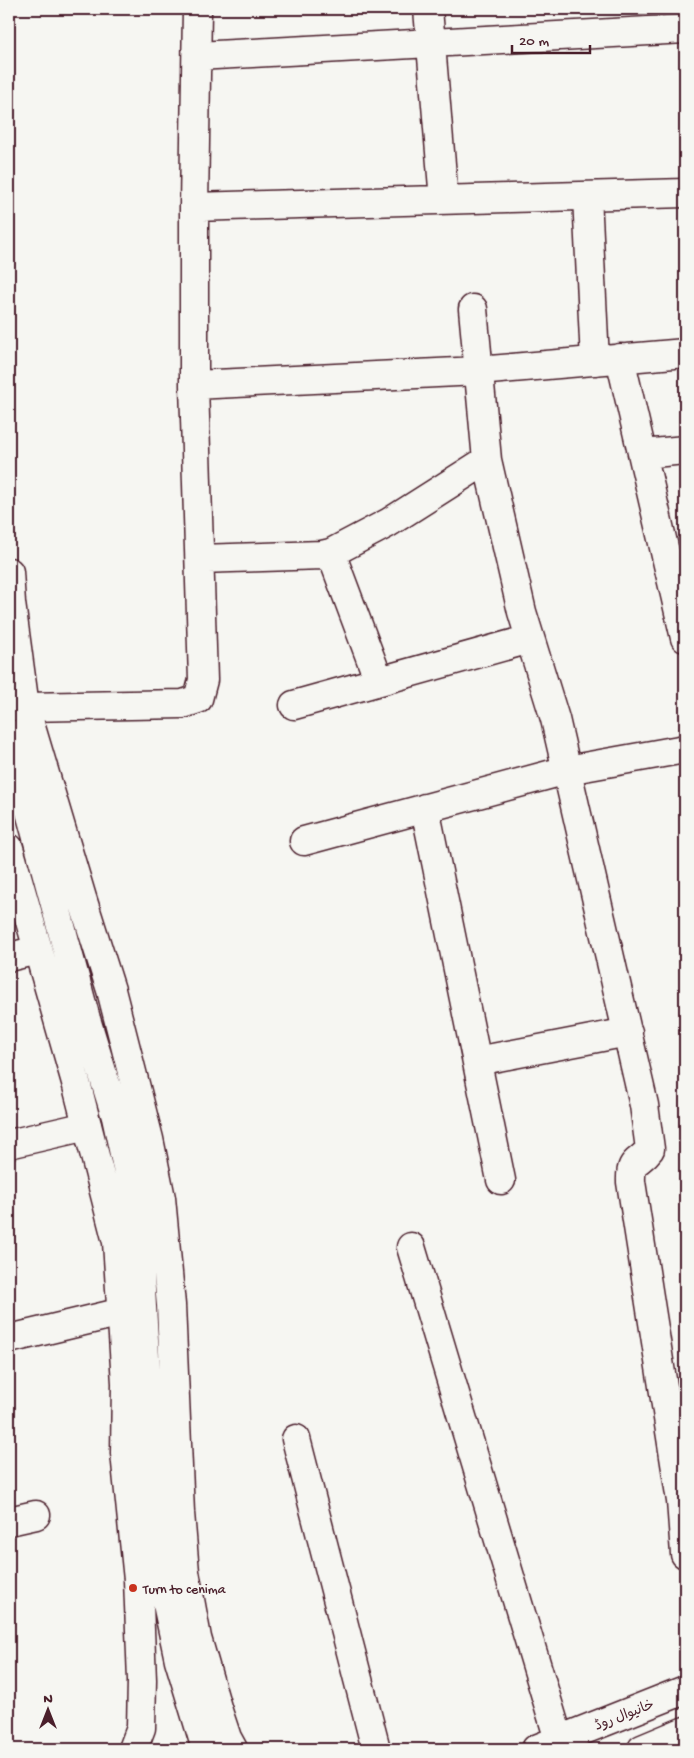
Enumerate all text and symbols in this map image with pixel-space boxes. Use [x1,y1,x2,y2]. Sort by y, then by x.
scale bar [512,22,589,54]
text: 20 m [519,33,549,51]
marker: Turn to cenima [127,1582,139,1594]
place label: Turn to cenima [142,1582,227,1599]
north arrow [22,1686,72,1736]
text: N [43,1691,53,1708]
street label: خانیوال روڈ [592,1696,657,1735]

